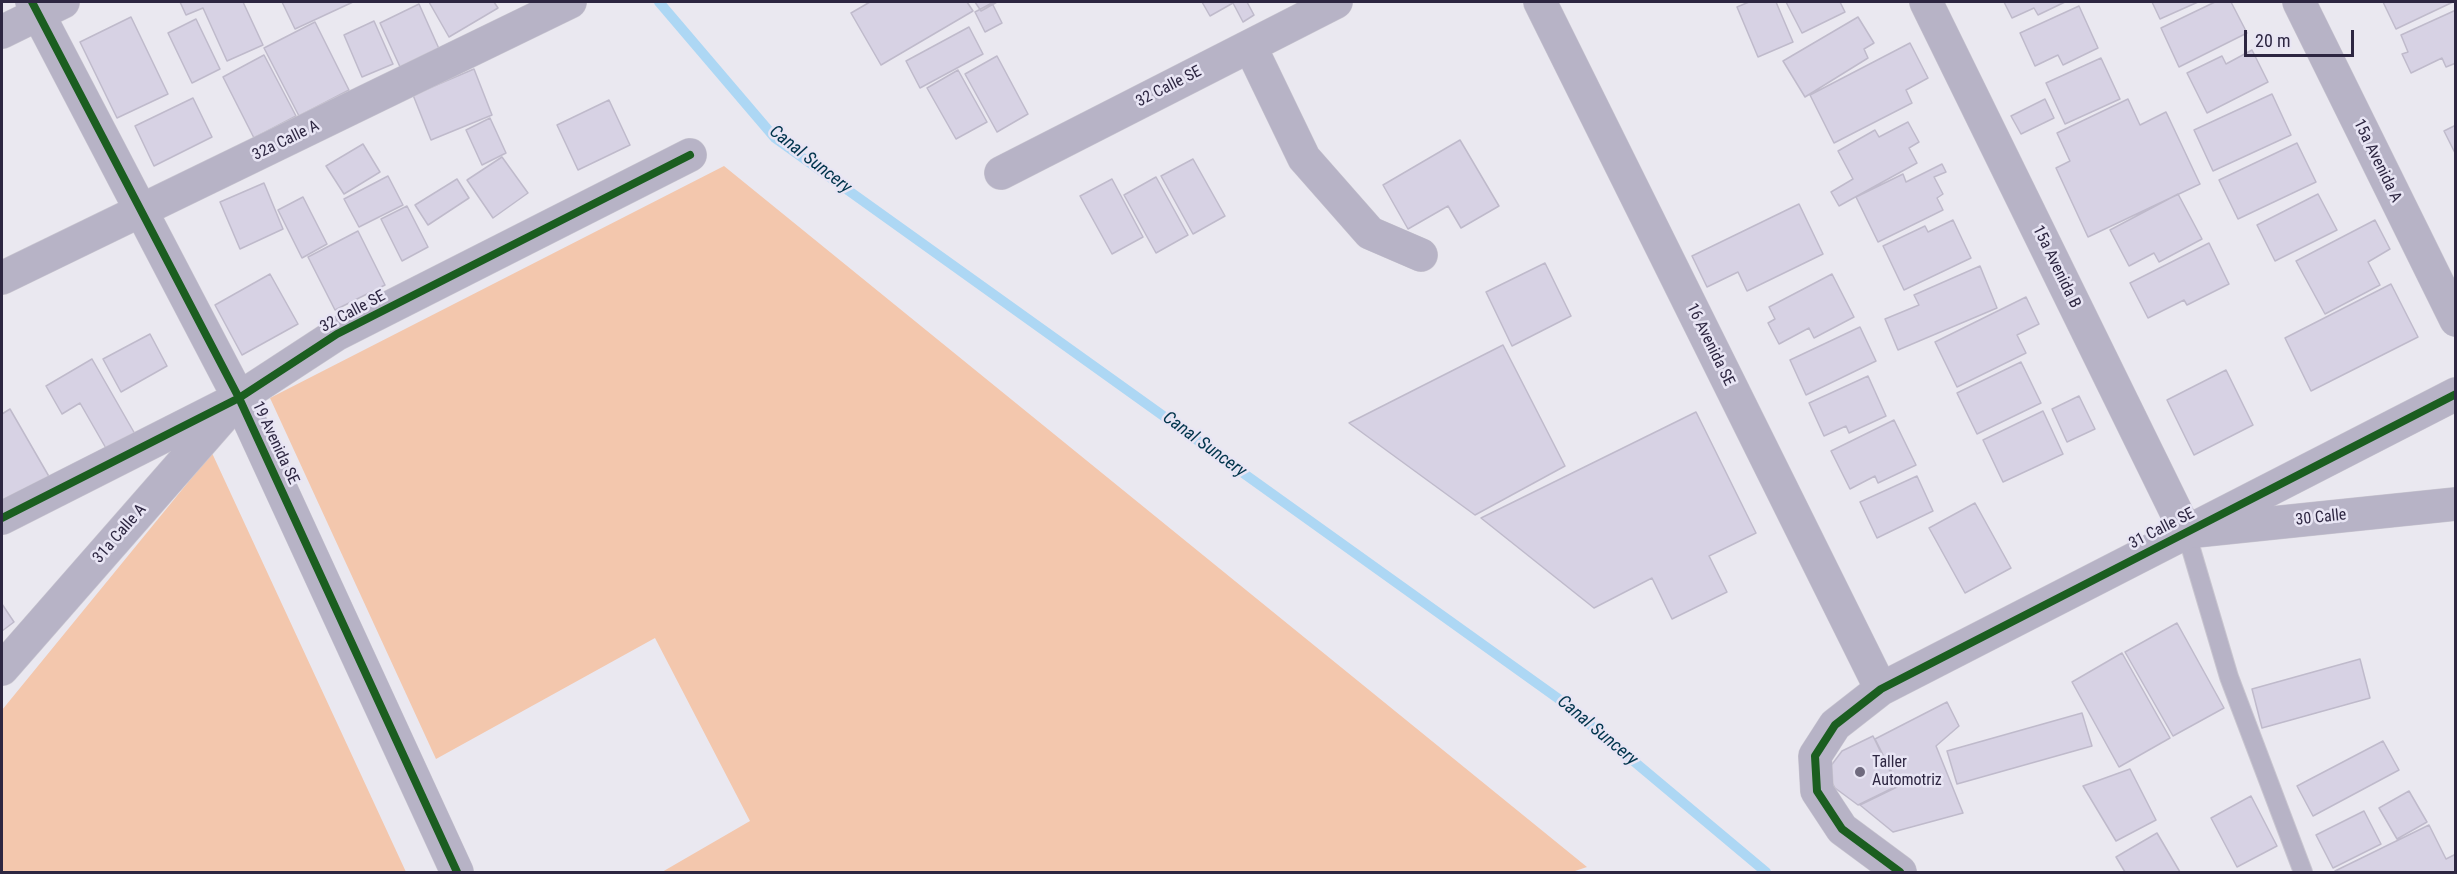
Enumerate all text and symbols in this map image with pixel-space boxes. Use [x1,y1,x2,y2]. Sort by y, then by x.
scale bar [2247,18,2356,56]
text: 20 m [2255,30,2290,51]
street label: 32 Calle SE [1133,62,1205,112]
street label: 15a Avenida A [2349,116,2405,206]
street label: 32a Calle A [250,117,322,165]
water label: Canal Suncery [765,121,855,199]
street label: 15a Avenida B [2028,223,2084,311]
street label: 32 Calle SE [317,287,389,337]
street label: 16 Avenida SE [1682,301,1738,389]
street label: 19 Avenida SE [247,398,303,488]
water label: Canal Suncery [1158,407,1250,483]
street label: 31a Calle A [89,501,151,567]
street label: 31 Calle SE [2126,504,2198,554]
street label: 30 Calle [2295,506,2347,530]
water label: Canal Suncery [1552,691,1642,771]
place label: Taller Automotriz [1872,753,1942,791]
marker: Taller Automotriz [1853,765,1867,779]

